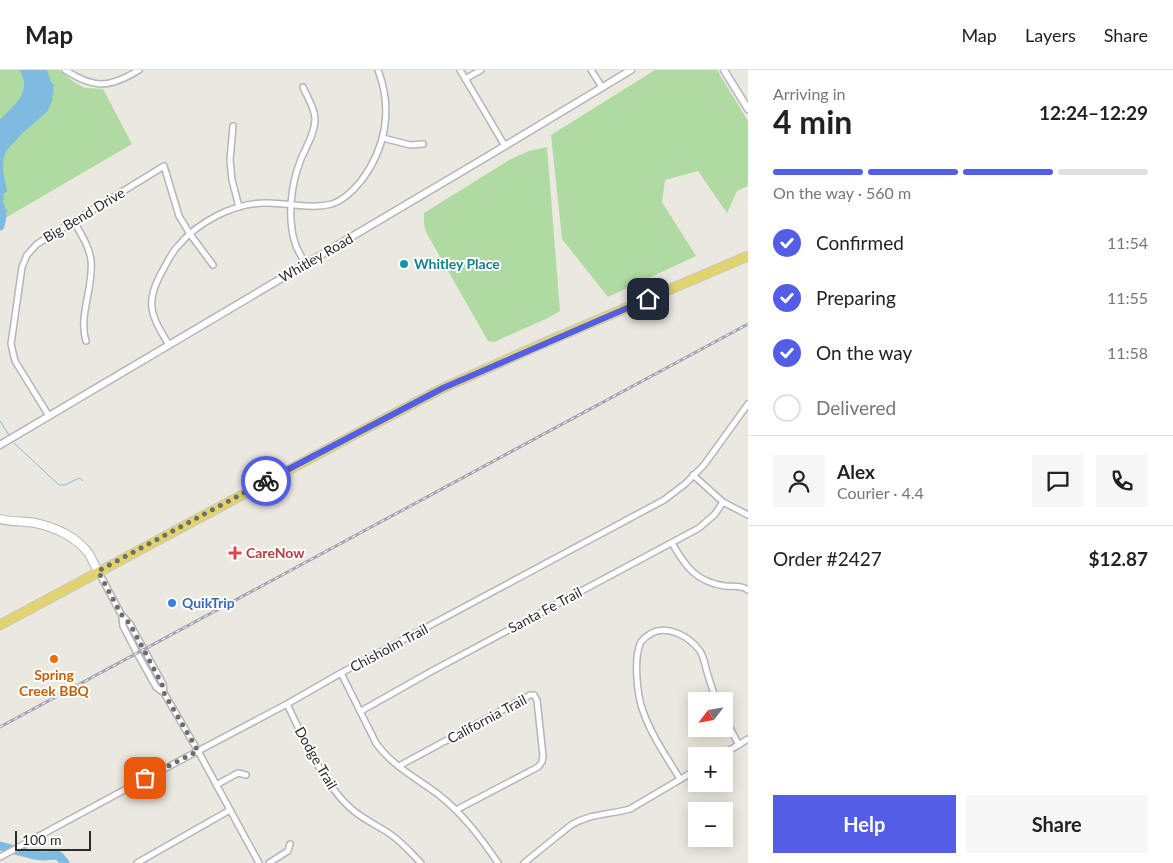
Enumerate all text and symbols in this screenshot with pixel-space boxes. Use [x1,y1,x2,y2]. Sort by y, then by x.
text: Map [25,20,73,49]
text: Map [961,24,997,46]
text: Layers [1025,24,1076,46]
text: Share [1104,24,1148,46]
text: Arriving in [773,84,846,103]
text: 12:24–12:29 [1039,101,1148,124]
text: 4 min [773,102,852,141]
text: On the way · 560 m [773,183,911,202]
street label: Big Bend Drive [40,184,128,246]
icon: check [773,229,801,257]
street label: Whitley Road [276,230,356,286]
text: Confirmed [816,231,904,254]
text: 11:54 [1107,233,1148,252]
place label: Whitley Place [414,255,500,272]
marker: Whitley Place [398,258,410,270]
pin [627,278,669,320]
icon: check [773,284,801,312]
icon: home [634,285,662,313]
text: Preparing [816,286,896,309]
text: 11:55 [1107,288,1148,307]
icon: check [773,339,801,367]
text: On the way [816,341,912,364]
text: 11:58 [1107,343,1148,362]
text: Delivered [816,396,896,419]
button: person [773,455,825,507]
button: chat [1032,455,1084,507]
button: phone [1096,455,1148,507]
courier [241,456,291,506]
text: Alex [837,460,875,483]
icon: bike [252,467,280,495]
text: Courier · 4.4 [837,483,924,502]
place label: CareNow [246,544,305,561]
marker: CareNow [228,546,242,560]
text: Order #2427 [773,547,882,570]
text: $12.87 [1088,547,1148,570]
street label: Santa Fe Trail [505,583,584,636]
place label: QuikTrip [182,594,235,611]
marker: QuikTrip [166,597,178,609]
street label: Chisholm Trail [347,620,431,675]
marker: Spring Creek BBQ [48,653,60,665]
place label: Spring Creek BBQ [19,666,90,699]
street label: California Trail [444,691,529,747]
north arrow [688,692,732,738]
map controls [688,692,733,847]
street label: Dodge Trail [292,723,341,792]
button: + [688,747,733,792]
pin [124,757,166,799]
icon: bag [131,764,159,792]
button: Help [773,795,956,853]
button: Share [966,795,1148,853]
button: − [688,802,733,847]
scale bar [15,828,91,851]
text: 100 m [22,831,61,848]

